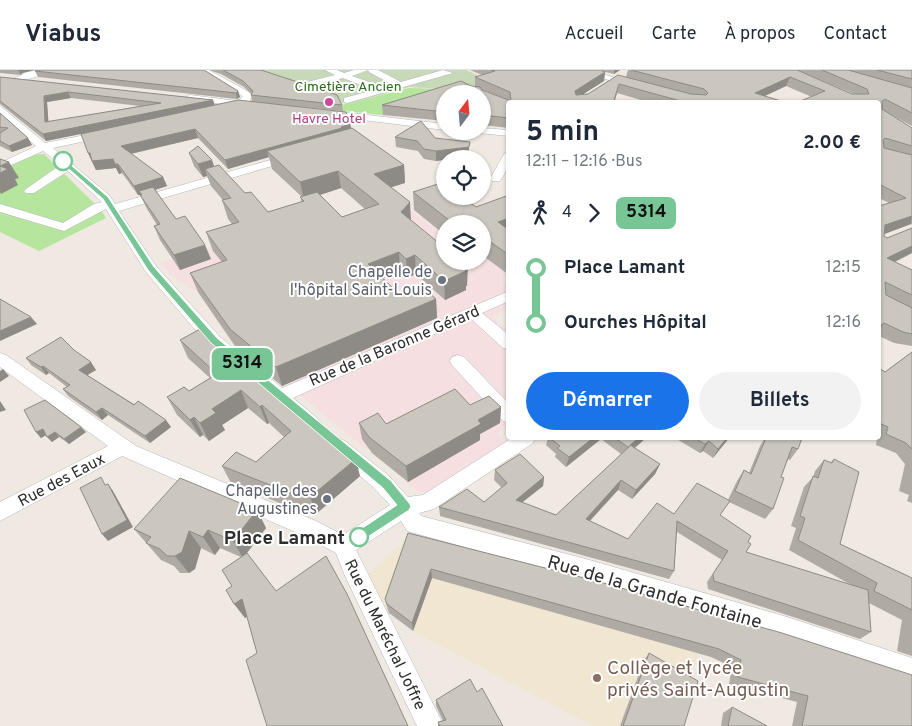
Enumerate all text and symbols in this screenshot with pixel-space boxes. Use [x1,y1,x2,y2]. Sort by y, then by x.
text: Viabus [25,20,101,50]
text: Accueil [564,23,623,46]
text: Carte [651,23,696,46]
text: À propos [724,23,795,46]
text: Contact [823,23,887,46]
park label: Cimetière Ancien [294,79,402,96]
north arrow [436,85,491,140]
map controls [436,85,491,270]
marker: Havre Hotel [323,96,335,108]
place label: Havre Hotel [292,111,366,128]
text: 5 min [526,115,599,151]
text: 2.00 € [803,131,861,155]
button: locate [436,150,491,205]
unlabelled marker [53,151,73,171]
text: 12:11 – 12:16 · Bus [526,152,642,172]
icon: walk [526,199,554,227]
icon: forward [580,199,608,227]
text: 5314 [626,201,666,224]
text: 4 [562,203,572,223]
button: layers [436,215,491,270]
text: Place Lamant [564,256,685,280]
text: 12:15 [826,258,861,278]
place label: Chapelle de l'hôpital Saint-Louis [290,263,432,301]
marker: Chapelle de l'hôpital Saint-Louis [436,274,448,286]
street label: Rue de la Baronne Gérard [307,302,483,392]
text: Ourches Hôpital [564,311,707,335]
text: 12:16 [826,313,861,333]
line badge: 5314 [207,348,277,380]
text: 5314 [222,352,262,375]
button: Démarrer [526,372,689,430]
button: Billets [699,372,861,430]
street label: Rue des Eaux [15,449,109,512]
place label: Chapelle des Augustines [225,482,317,520]
marker: Chapelle des Augustines [321,493,333,505]
place label: Place Lamant [224,527,345,551]
marker: Place Lamant [349,527,369,547]
street label: Rue de la Grande Fontaine [544,551,765,635]
street label: Rue du Maréchal Joffre [339,556,429,714]
place label: Collège et lycée privés Saint-Augustin [607,657,789,703]
marker: Collège et lycée privés Saint-Augustin [591,672,603,684]

